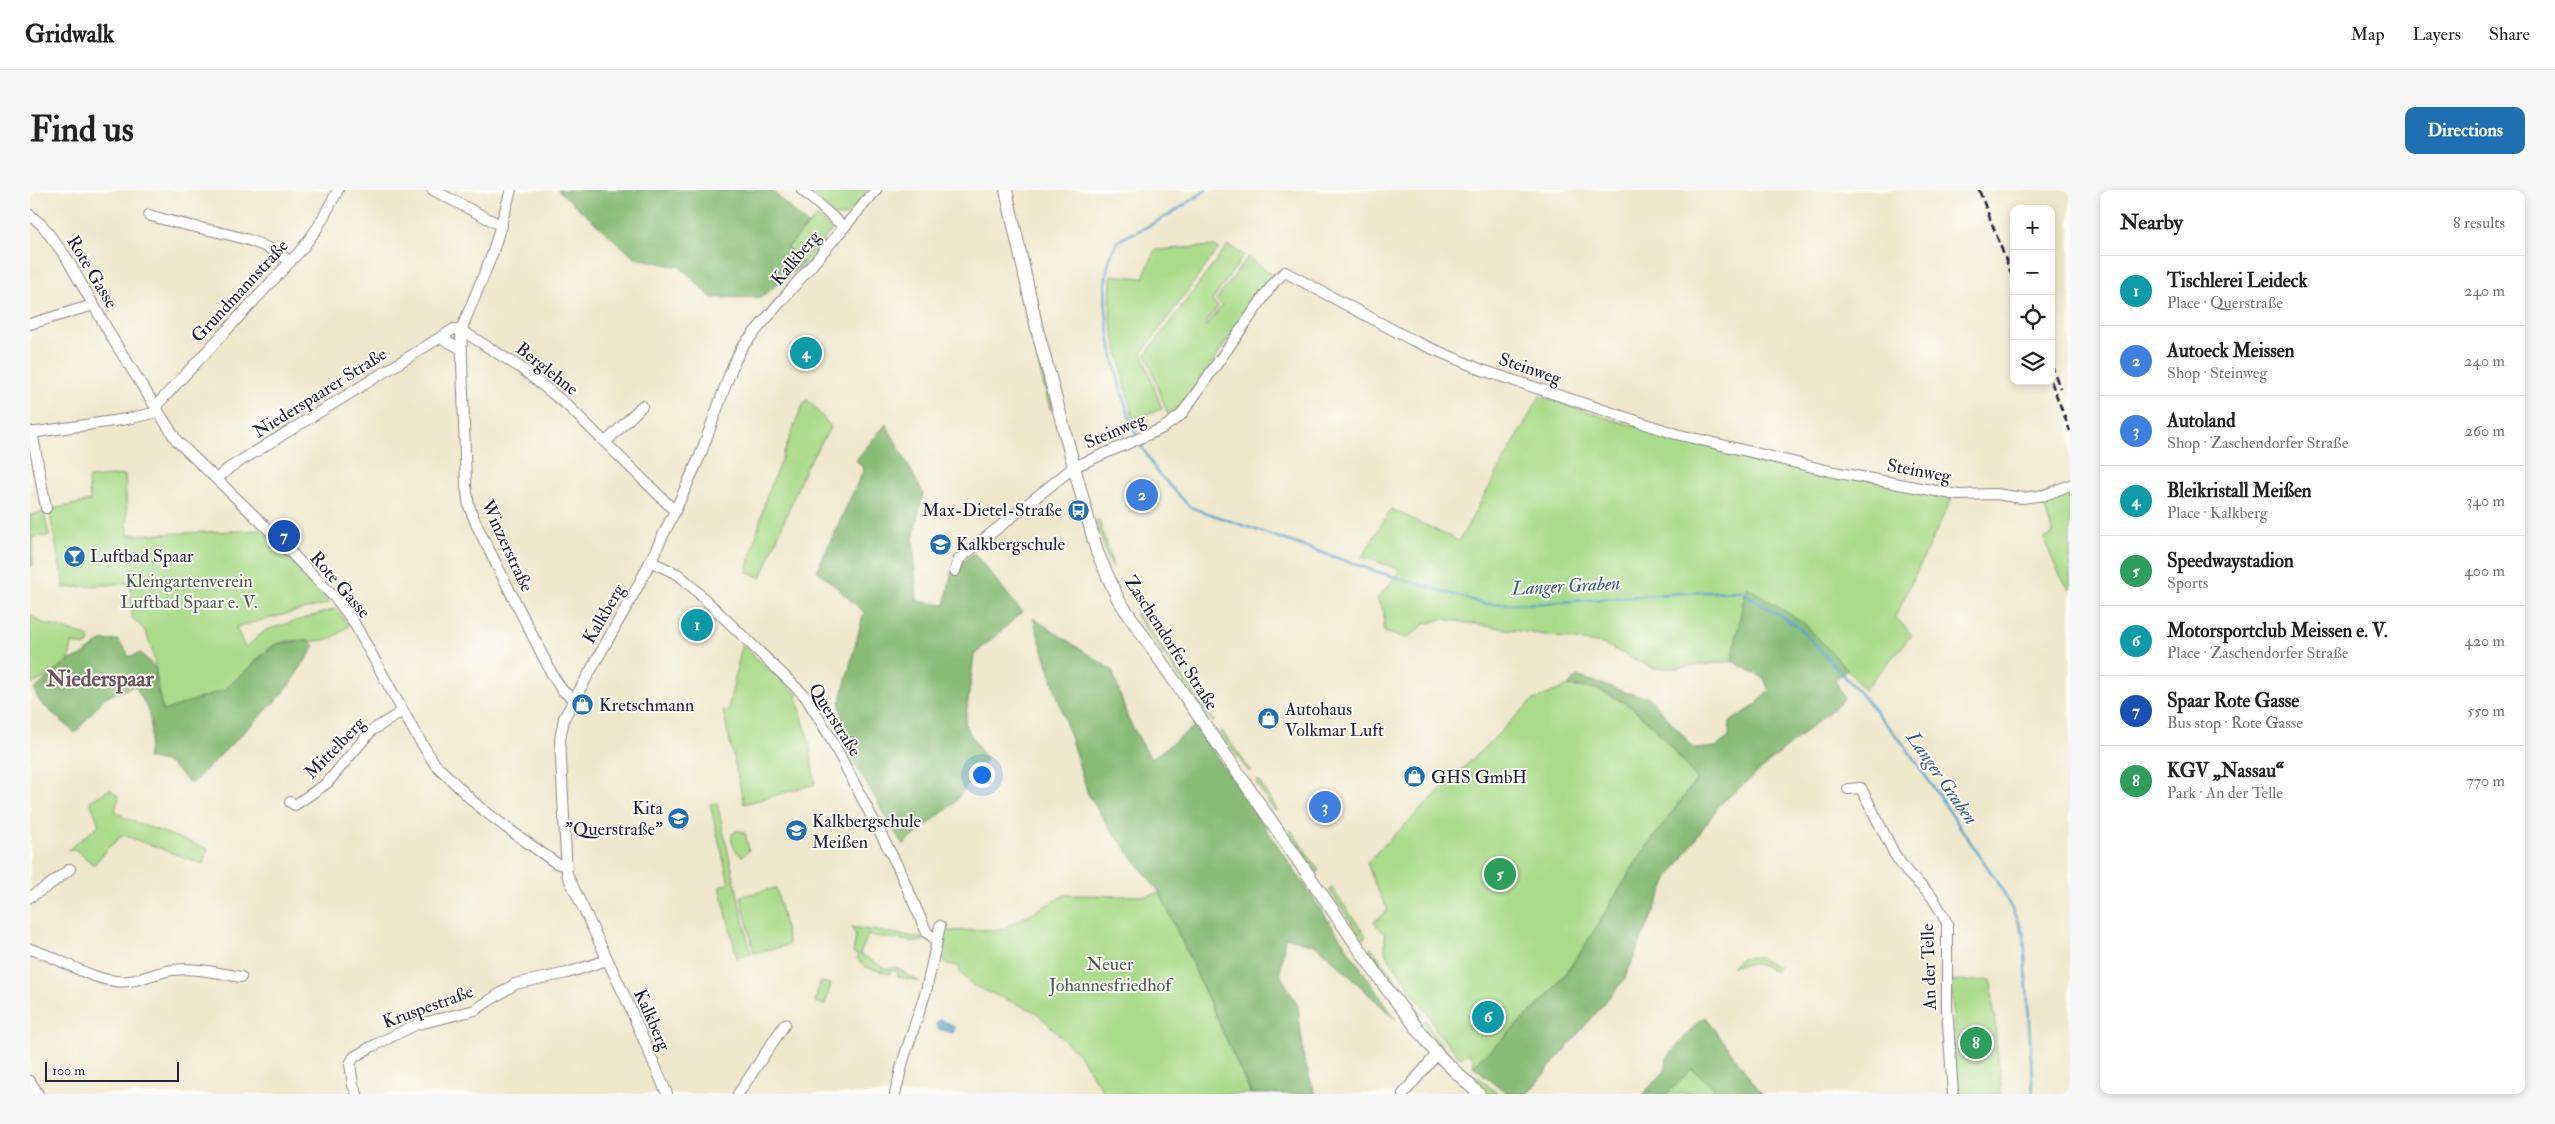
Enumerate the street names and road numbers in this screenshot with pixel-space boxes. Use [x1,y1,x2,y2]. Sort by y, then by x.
street label: Kalkberg [766,225,826,290]
street label: Rote Gasse [61,231,123,313]
street label: Grundmannstraße [186,234,294,347]
street label: Berglehne [511,337,583,401]
street label: Niederspaarer Straße [249,342,391,443]
street label: Steinweg [1496,348,1565,391]
street label: Steinweg [1081,407,1150,454]
street label: Steinweg [1885,454,1954,488]
street label: Winzerstraße [475,496,538,596]
street label: Rote Gasse [305,547,376,623]
street label: Zaschendorfer Straße [1119,571,1223,715]
street label: Kalkberg [578,579,631,648]
street label: Querstraße [804,679,867,761]
street label: Mittelberg [300,711,371,784]
street label: An der Telle [1916,923,1942,1012]
street label: Kruspestraße [380,980,477,1034]
street label: Kalkberg [628,986,676,1055]

